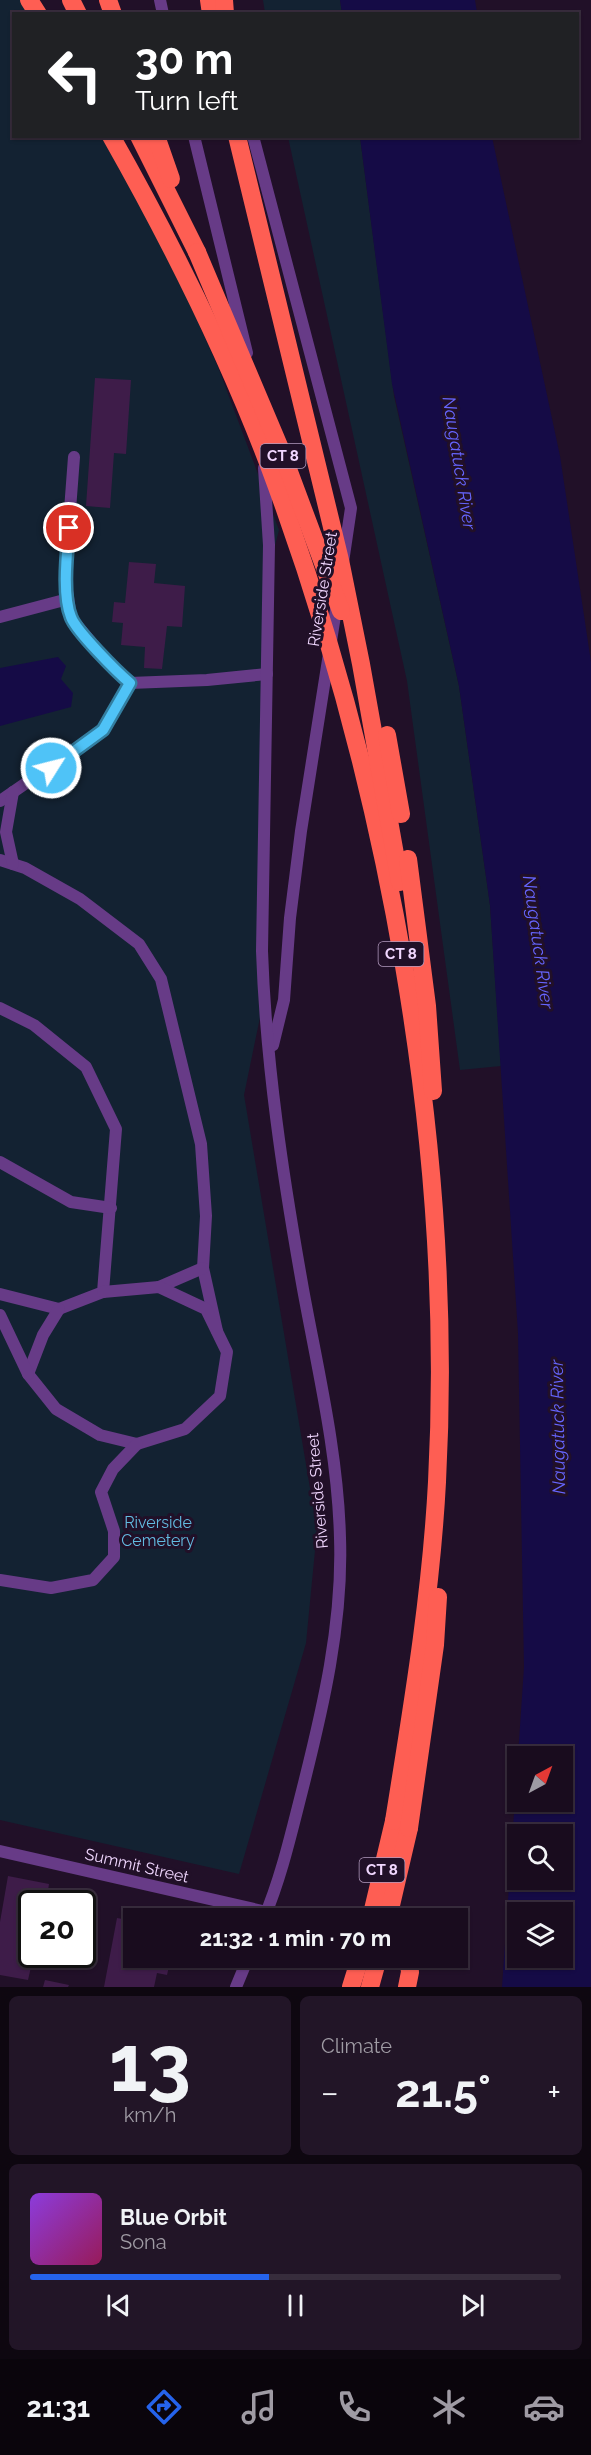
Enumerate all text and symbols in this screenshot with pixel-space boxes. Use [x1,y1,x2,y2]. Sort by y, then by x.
text: 30 m [135,35,233,84]
icon: left [36,36,114,114]
text: Turn left [135,85,238,116]
water label: Naugatuck River [439,395,481,532]
road number: CT 8 [260,444,306,468]
pin [43,502,94,553]
icon: arrive [52,511,85,544]
street label: Riverside Street [304,530,341,648]
position arrow [19,736,83,800]
water label: Naugatuck River [519,874,558,1011]
road number: CT 8 [378,942,424,966]
water label: Naugatuck River [546,1359,569,1495]
street label: Riverside Street [303,1432,332,1550]
park label: Riverside Cemetery [121,1513,195,1550]
north arrow [507,1746,573,1812]
map controls [507,1746,573,1968]
button: search [507,1824,573,1890]
street label: Summit Street [83,1844,191,1887]
road number: CT 8 [360,1858,404,1882]
speed limit sign: 20 [18,1890,96,1968]
button: layers [507,1902,573,1968]
text: 21:32 · 1 min · 70 m [200,1925,391,1951]
text: 13 [109,2018,191,2109]
text: Climate [321,2034,392,2058]
text: 21.5° [395,2065,491,2118]
text: − [321,2073,339,2112]
text: + [547,2073,561,2112]
text: km/h [124,2103,176,2127]
text: Blue Orbit [120,2204,227,2230]
text: Sona [120,2230,167,2254]
icon: previous [102,2289,135,2322]
icon: pause [279,2289,312,2322]
icon: next [456,2289,489,2322]
icon: directions [143,2386,185,2428]
icon: music [238,2386,280,2428]
icon: phone [333,2386,375,2428]
icon: climate [428,2386,470,2428]
icon: car [523,2386,565,2428]
text: 21:31 [26,2392,90,2423]

